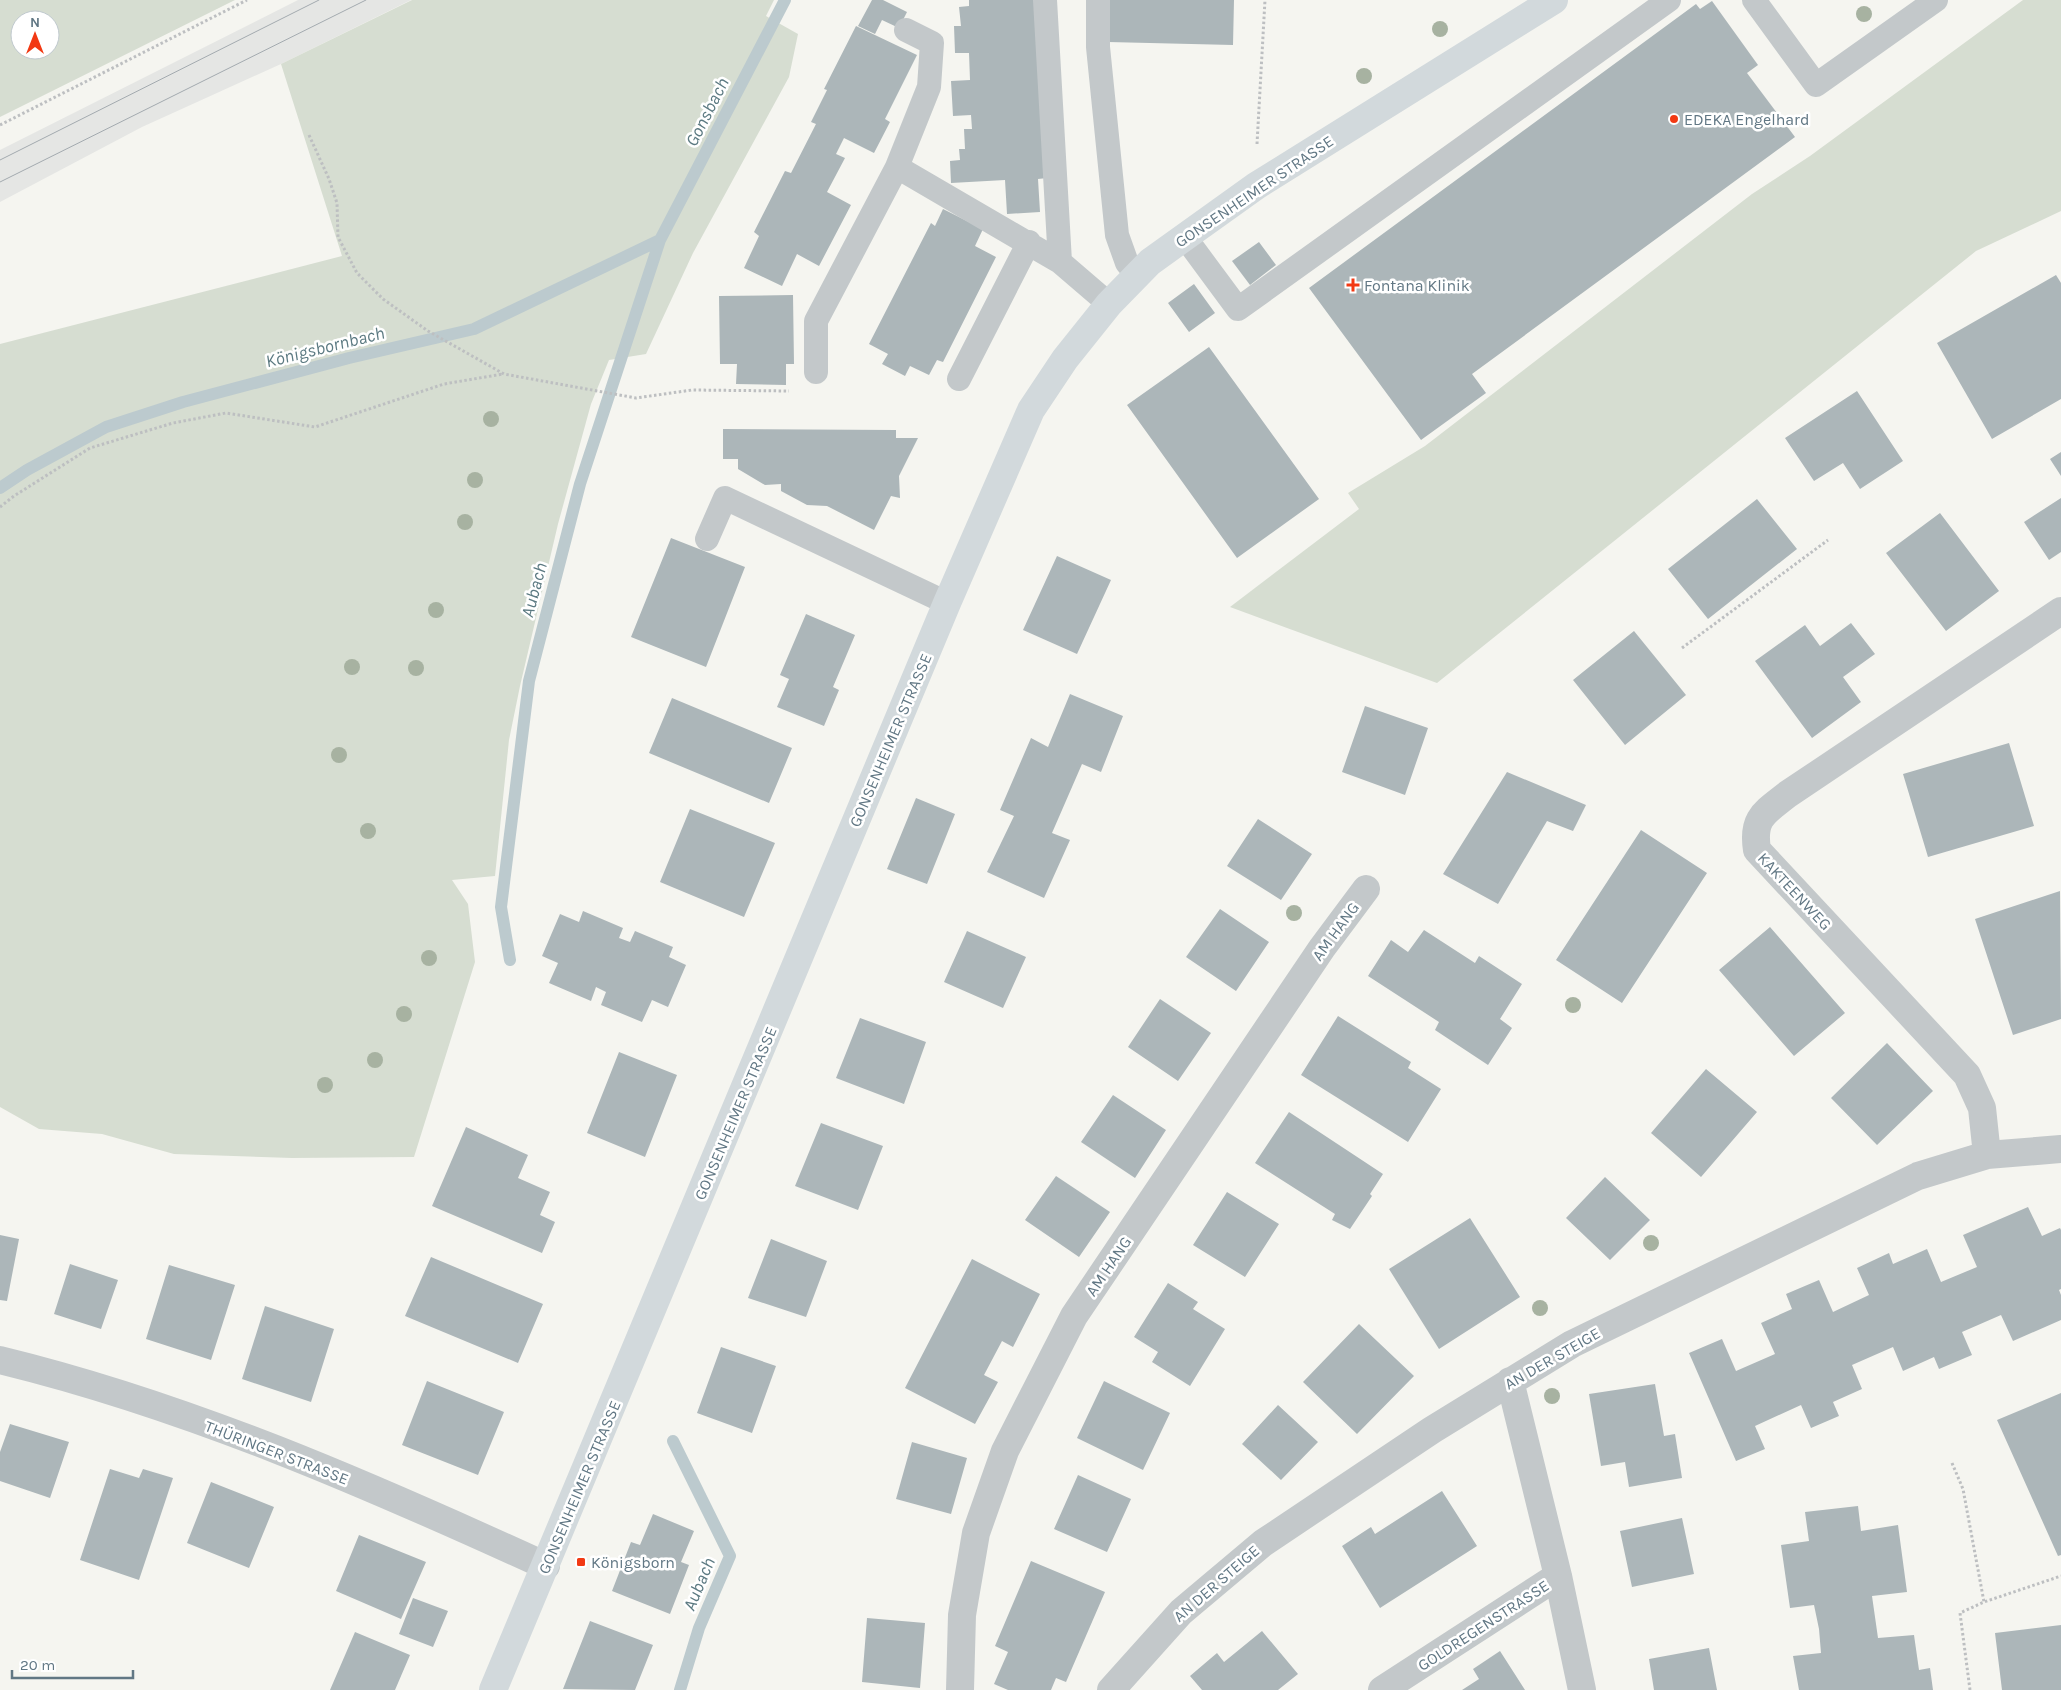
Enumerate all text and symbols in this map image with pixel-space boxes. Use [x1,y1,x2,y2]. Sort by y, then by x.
north arrow [10,10,60,60]
text: N [30,14,40,31]
water label: Gonsbach [680,74,734,150]
place label: EDEKA Engelhard [1684,110,1809,129]
marker: EDEKA Engelhard [1668,113,1680,125]
street label: GONSENHEIMER STRASSE [1172,131,1337,251]
place label: Fontana Klinik [1364,276,1470,295]
marker: Fontana Klinik [1346,278,1360,292]
water label: Königsbornbach [263,322,387,372]
water label: Aubach [516,560,552,620]
street label: GONSENHEIMER STRASSE [845,651,936,830]
street label: KAKTEENWEG [1754,849,1835,934]
street label: AM HANG [1308,898,1363,964]
street label: GONSENHEIMER STRASSE [690,1024,781,1203]
street label: AM HANG [1082,1233,1135,1300]
street label: AN DER STEIGE [1501,1323,1604,1394]
street label: GONSENHEIMER STRASSE [534,1398,625,1577]
street label: THÜRINGER STRASSE [202,1416,351,1489]
street label: AN DER STEIGE [1170,1541,1263,1626]
place label: Königsborn [591,1553,675,1572]
water label: Aubach [678,1554,720,1614]
marker: Königsborn [575,1556,587,1568]
street label: GOLDREGENSTRASSE [1414,1576,1552,1675]
scale bar [12,1648,134,1680]
text: 20 m [20,1656,55,1674]

